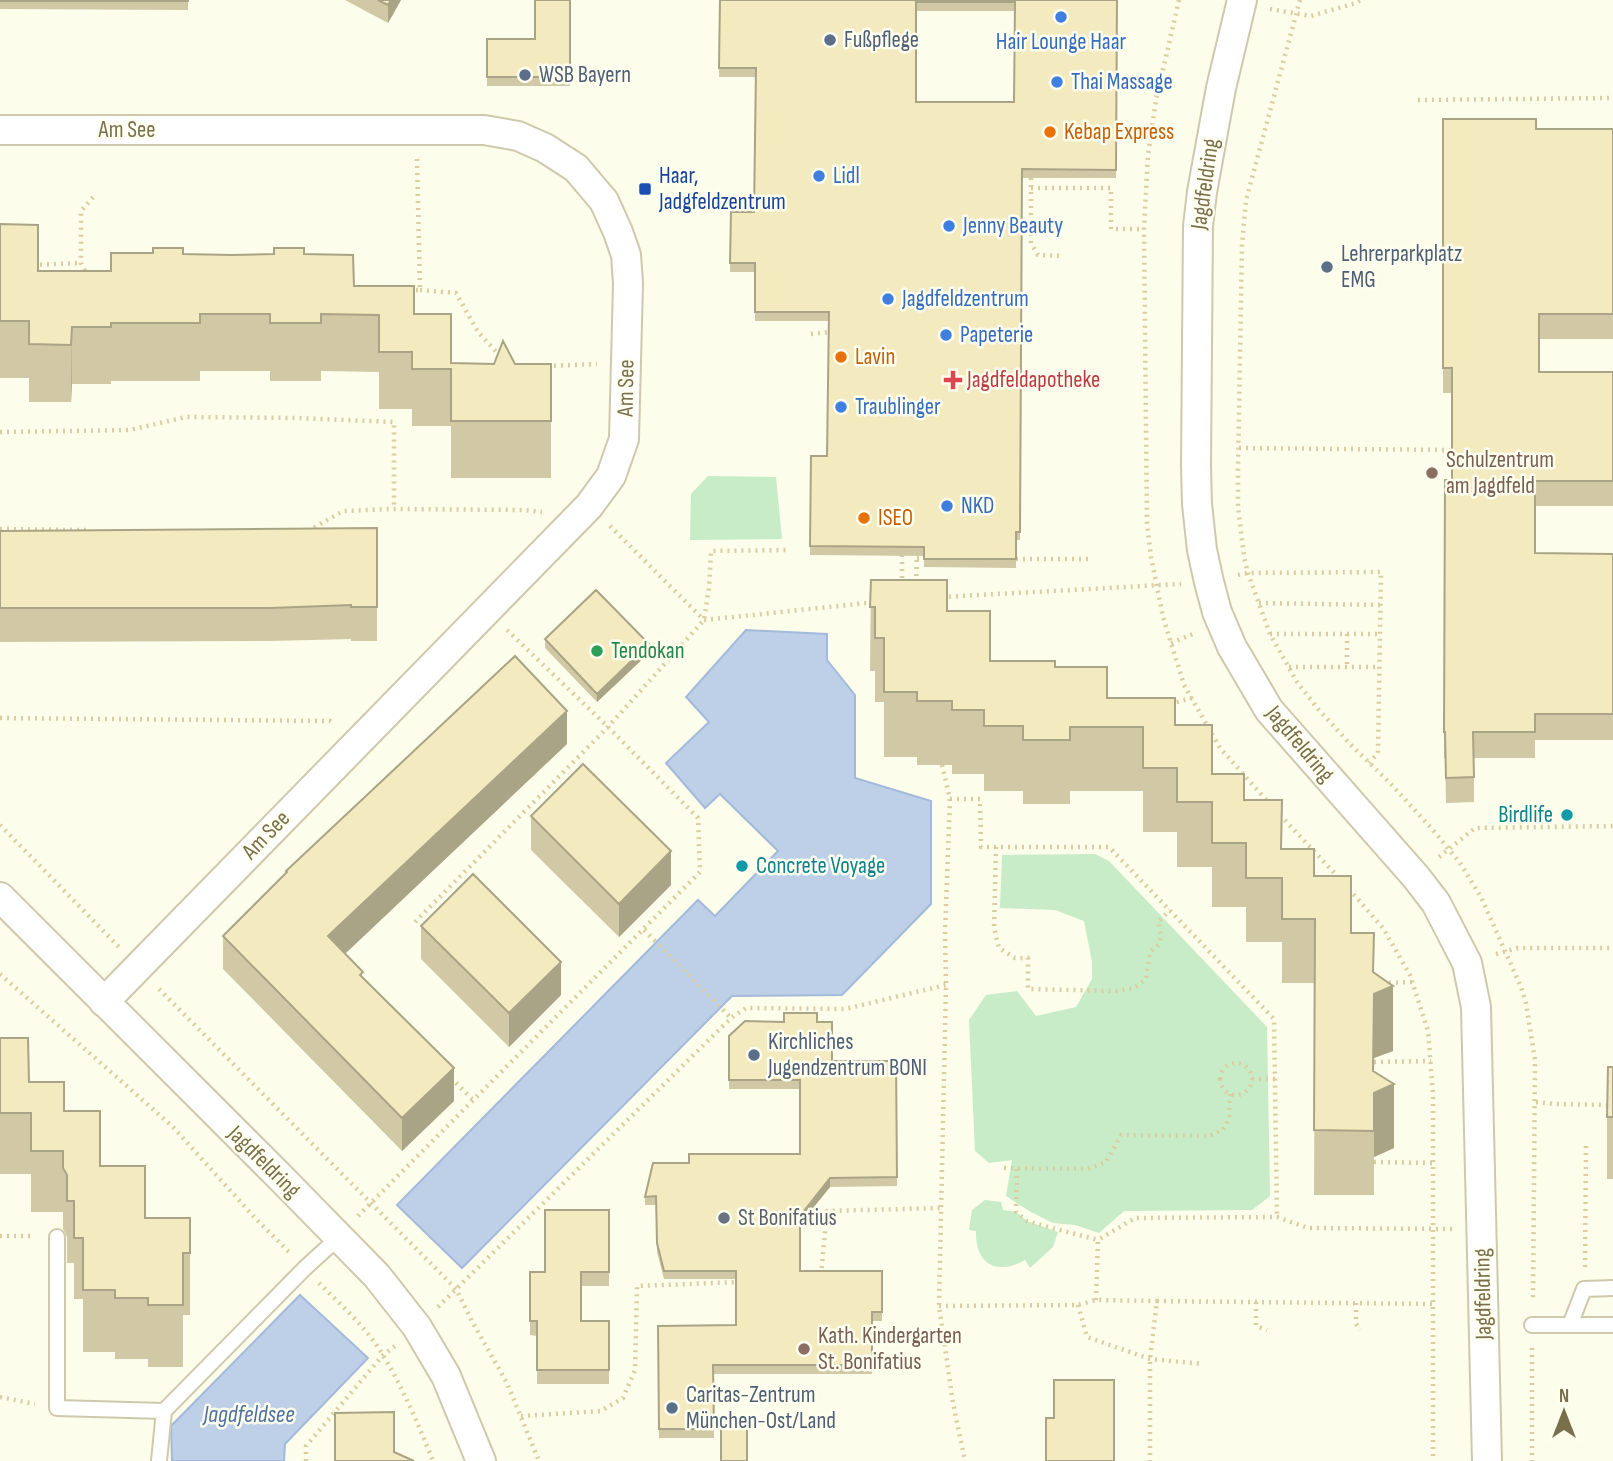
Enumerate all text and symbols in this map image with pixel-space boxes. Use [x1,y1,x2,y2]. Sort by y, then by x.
marker: Hair Lounge Haar [1053,9,1069,25]
place label: Fußpflege [844,26,919,54]
place label: Hair Lounge Haar [996,28,1127,56]
marker: Fußpflege [822,32,838,48]
place label: WSB Bayern [539,61,631,89]
marker: WSB Bayern [517,67,533,83]
place label: Thai Massage [1071,68,1173,96]
marker: Thai Massage [1049,74,1065,90]
street label: Am See [97,116,156,144]
place label: Kebap Express [1064,118,1174,146]
marker: Kebap Express [1042,124,1058,140]
street label: Jagdfeldring [1185,137,1225,232]
place label: Haar, Jadgfeldzentrum [658,162,786,216]
place label: Lidl [833,162,860,190]
marker: Lidl [811,168,827,184]
marker: Haar, Jadgfeldzentrum [637,181,653,197]
place label: Jenny Beauty [962,212,1063,240]
marker: Jenny Beauty [941,218,957,234]
place label: Lehrerparkplatz EMG [1341,240,1462,294]
marker: Lehrerparkplatz EMG [1319,259,1335,275]
place label: Jagdfeldzentrum [901,285,1029,313]
marker: Jagdfeldzentrum [880,291,896,307]
place label: Papeterie [960,321,1033,349]
marker: Papeterie [938,327,954,343]
place label: Lavin [855,343,895,371]
marker: Lavin [833,349,849,365]
street label: Am See [611,359,640,418]
place label: Jagdfeldapotheke [966,366,1100,394]
marker: Jagdfeldapotheke [945,372,961,388]
place label: Traublinger [855,393,941,421]
marker: Traublinger [833,399,849,415]
place label: Schulzentrum am Jagdfeld [1446,446,1554,500]
marker: Schulzentrum am Jagdfeld [1424,465,1440,481]
place label: NKD [961,492,994,520]
marker: NKD [939,498,955,514]
place label: ISEO [878,504,913,532]
marker: ISEO [856,510,872,526]
place label: Tendokan [611,637,685,665]
marker: Tendokan [589,643,605,659]
street label: Jagdfeldring [1259,699,1340,788]
place label: Birdlife [1498,801,1553,829]
street label: Am See [235,805,296,866]
marker: Birdlife [1559,807,1575,823]
place label: Concrete Voyage [756,852,885,880]
marker: Concrete Voyage [734,858,750,874]
place label: Kirchliches Jugendzentrum BONI [767,1028,927,1082]
marker: Kirchliches Jugendzentrum BONI [746,1047,762,1063]
street label: Jagdfeldring [221,1119,306,1204]
place label: St Bonifatius [738,1204,837,1232]
marker: St Bonifatius [716,1210,732,1226]
street label: Jagdfeldring [1468,1248,1498,1341]
place label: Kath. Kindergarten St. Bonifatius [818,1322,962,1376]
marker: Kath. Kindergarten St. Bonifatius [796,1341,812,1357]
north arrow [1529,1377,1599,1447]
place label: Caritas-Zentrum München-Ost/Land [686,1381,836,1435]
text: N [1559,1385,1569,1408]
water label: Jagdfeldsee [201,1400,295,1429]
marker: Caritas-Zentrum München-Ost/Land [664,1400,680,1416]

